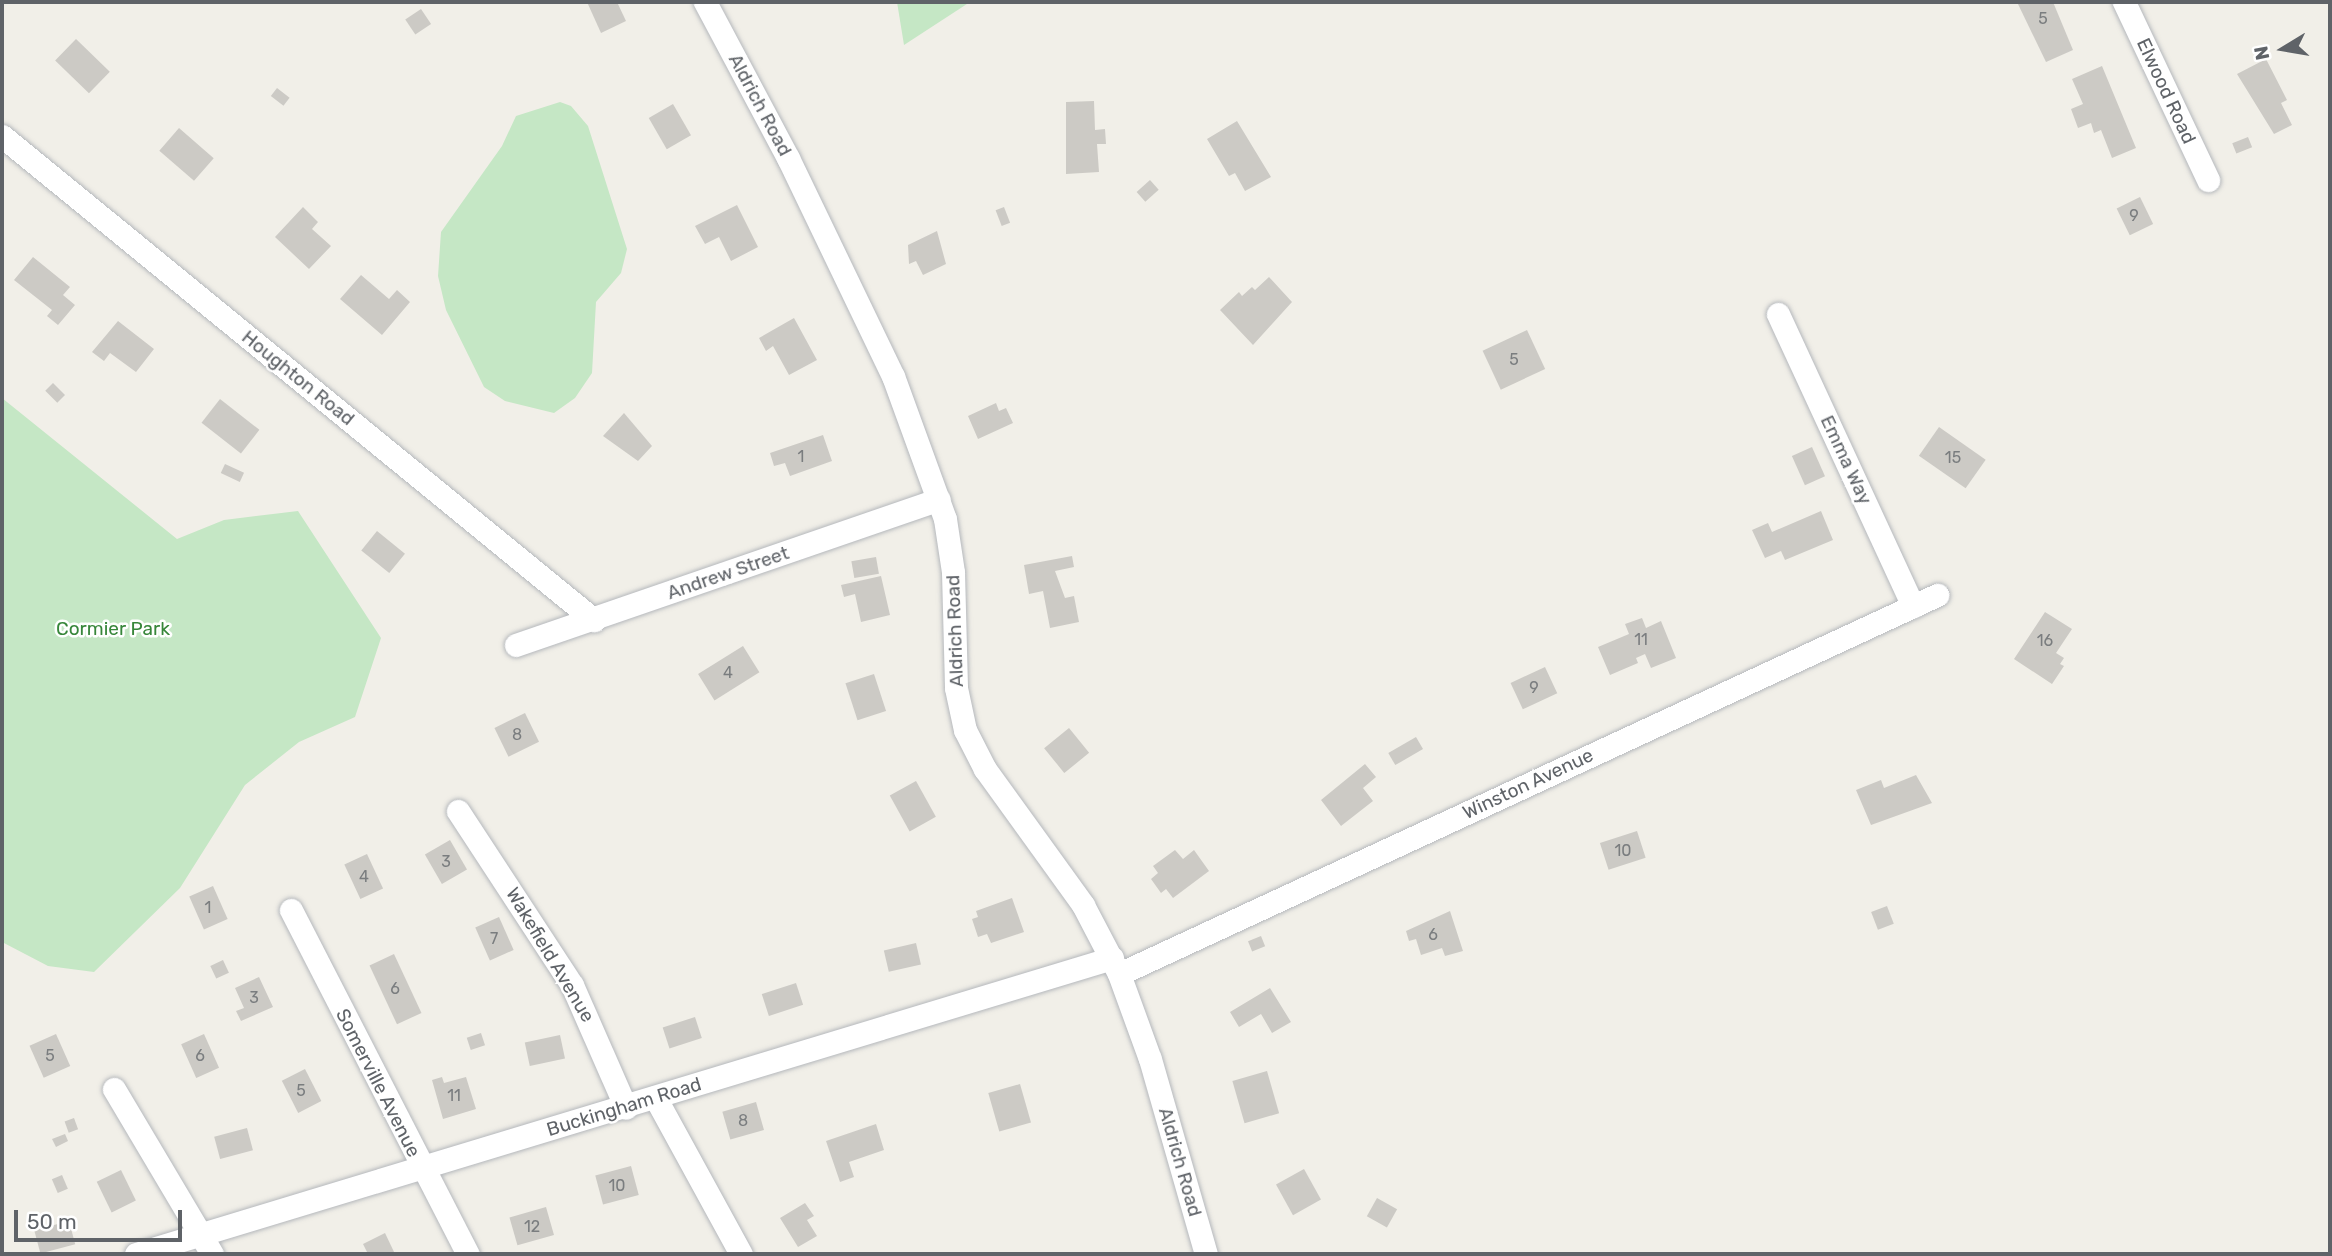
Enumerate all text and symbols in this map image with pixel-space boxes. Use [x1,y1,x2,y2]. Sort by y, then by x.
house number: 5 [2038,9,2048,29]
north arrow [2248,14,2318,84]
street label: Elwood Road [2132,35,2200,147]
text: N [2249,44,2274,62]
street label: Aldrich Road [724,50,796,160]
house number: 9 [2129,206,2139,226]
street label: Houghton Road [237,326,359,430]
house number: 5 [1509,350,1519,370]
street label: Emma Way [1815,412,1877,508]
house number: 1 [798,447,804,467]
house number: 15 [1945,448,1961,468]
street label: Andrew Street [664,541,792,605]
street label: Aldrich Road [942,575,968,687]
park label: Cormier Park [56,618,170,640]
house number: 11 [1634,630,1648,650]
house number: 16 [2037,631,2053,651]
house number: 4 [723,663,733,683]
house number: 9 [1529,678,1539,698]
house number: 8 [512,725,522,745]
street label: Winston Avenue [1459,744,1597,824]
house number: 10 [1614,841,1632,861]
house number: 3 [441,852,451,872]
house number: 4 [359,867,369,887]
street label: Wakefield Avenue [501,883,599,1027]
house number: 1 [205,898,211,918]
house number: 6 [1428,925,1438,945]
house number: 7 [490,929,498,949]
house number: 6 [390,979,400,999]
house number: 3 [249,988,259,1008]
street label: Somerville Avenue [331,1005,425,1161]
house number: 5 [45,1046,55,1066]
house number: 6 [195,1046,205,1066]
street label: Buckingham Road [544,1073,704,1141]
house number: 5 [296,1081,306,1101]
house number: 11 [447,1086,461,1106]
street label: Aldrich Road [1154,1105,1206,1219]
house number: 8 [738,1111,748,1131]
house number: 10 [608,1176,626,1196]
scale bar [18,1196,186,1240]
text: 50 m [27,1209,77,1234]
house number: 12 [524,1217,540,1237]

